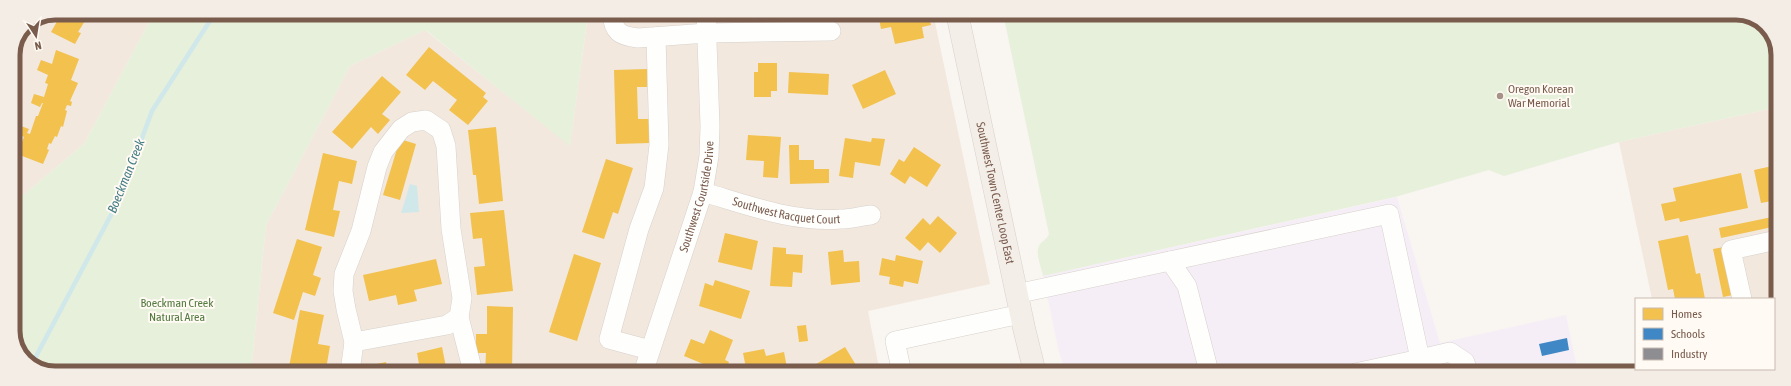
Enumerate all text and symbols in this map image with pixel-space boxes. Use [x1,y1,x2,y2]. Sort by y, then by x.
north arrow [16,16,56,56]
text: N [34,39,43,52]
place label: Oregon Korean War Memorial [1508,82,1574,110]
marker: Oregon Korean War Memorial [1495,91,1505,101]
street label: Southwest Town Center Loop East [973,121,1017,266]
water label: Boeckman Creek [104,137,148,215]
street label: Southwest Courtside Drive [677,141,716,254]
street label: Southwest Racquet Court [731,194,841,227]
park label: Boeckman Creek Natural Area [140,296,214,324]
legend [1635,298,1775,370]
text: Homes [1671,307,1702,321]
text: Schools [1671,327,1705,341]
text: Industry [1671,347,1708,361]

